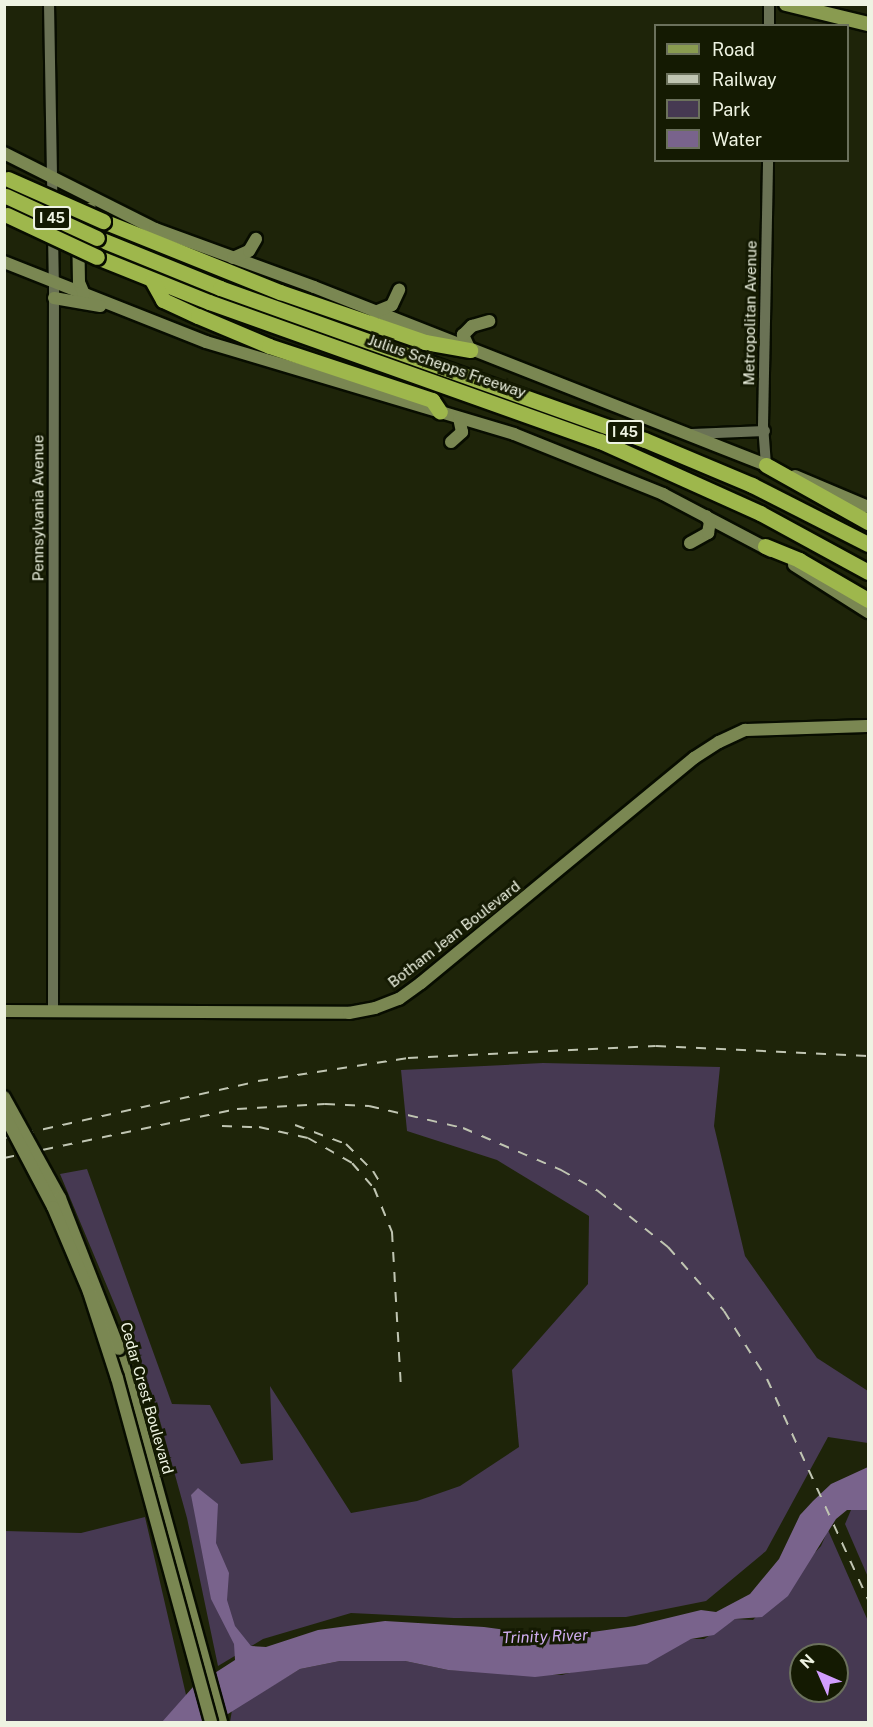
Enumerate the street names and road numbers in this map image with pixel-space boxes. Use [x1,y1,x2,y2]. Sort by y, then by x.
road number: I 45 [32,207,72,229]
street label: Metropolitan Avenue [740,240,760,386]
street label: Julius Schepps Freeway [366,330,528,402]
road number: I 45 [606,421,644,443]
street label: Pennsylvania Avenue [29,435,47,581]
street label: Botham Jean Boulevard [384,877,524,991]
street label: Cedar Crest Boulevard [117,1320,177,1476]

